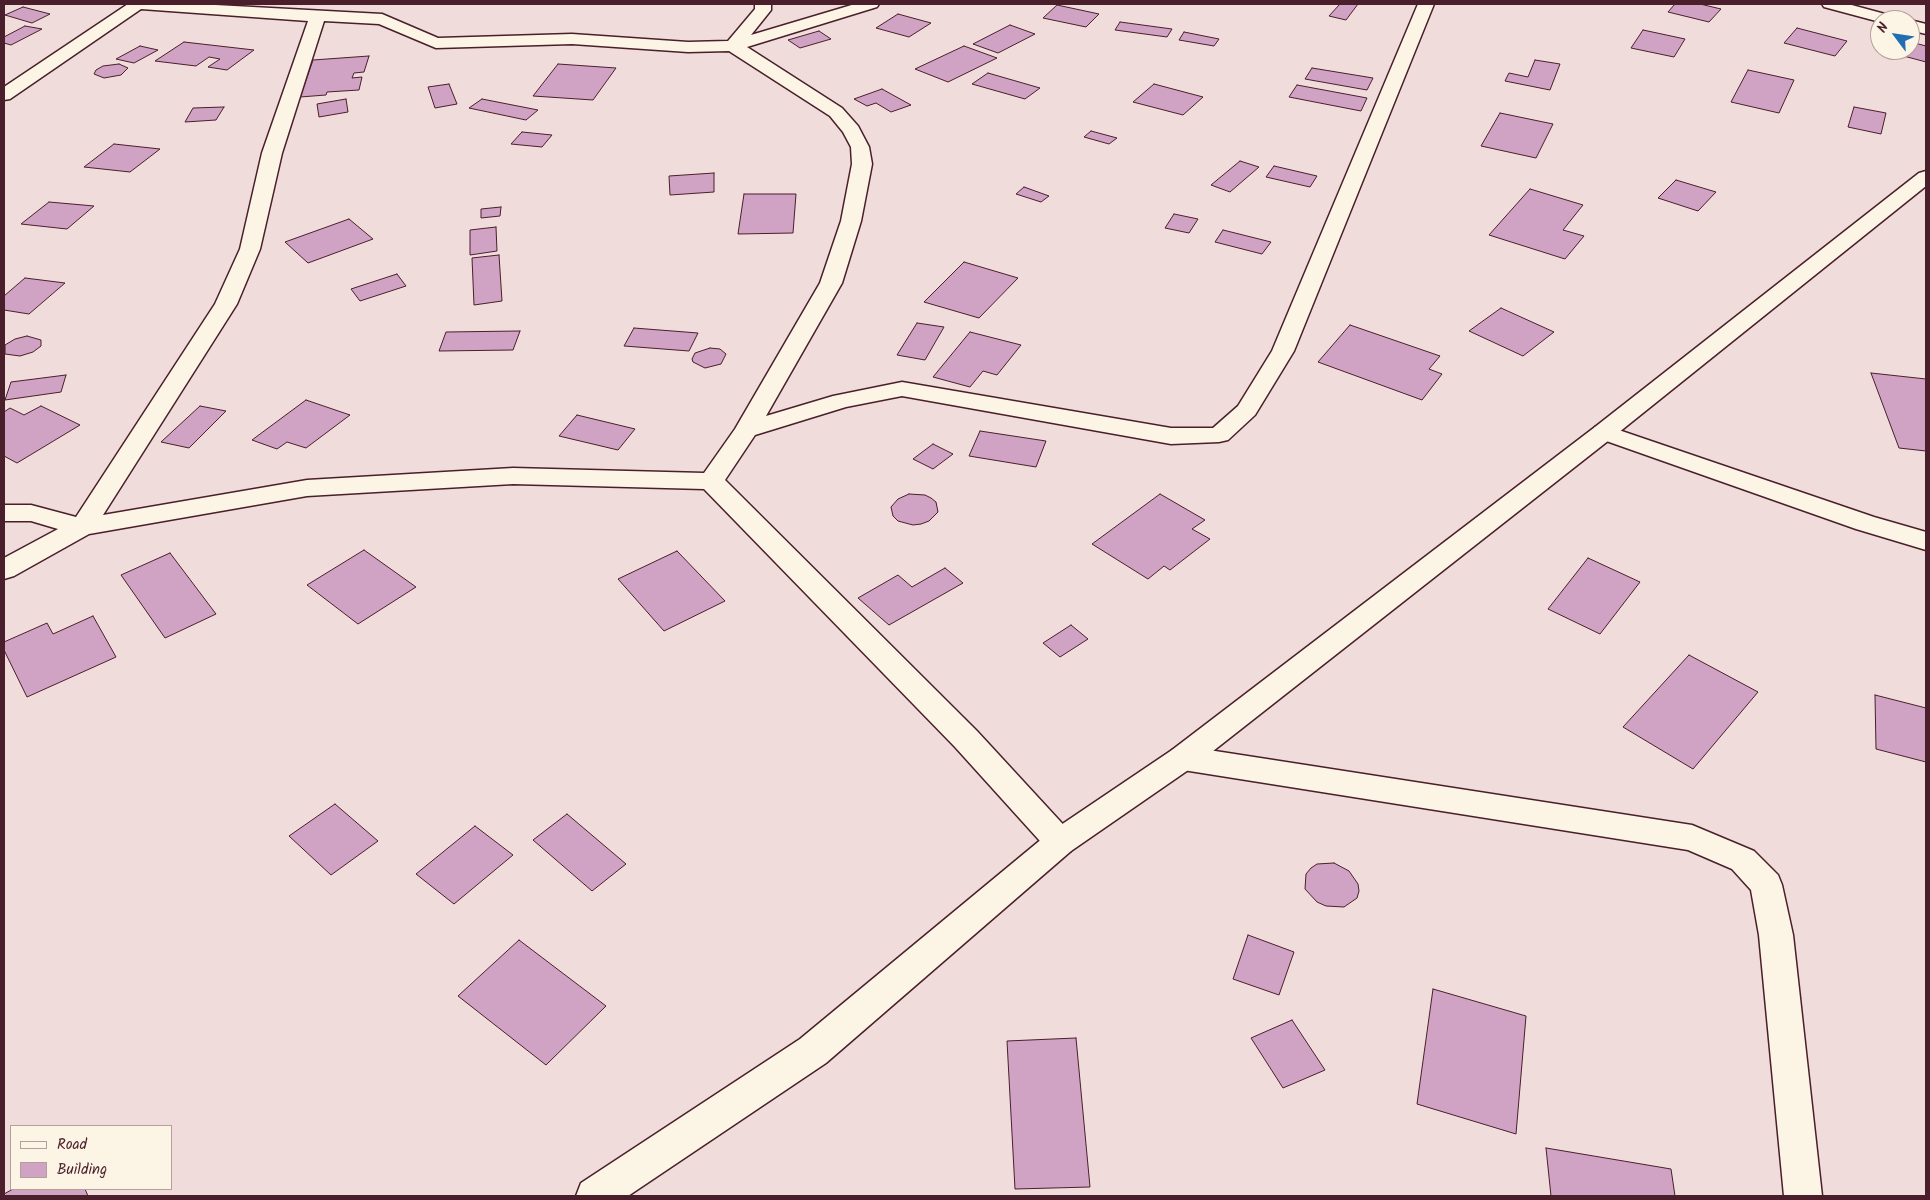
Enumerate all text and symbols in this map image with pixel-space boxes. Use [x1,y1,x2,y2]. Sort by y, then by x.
north arrow [1870,10,1920,60]
text: N [1871,18,1895,37]
legend [10,1125,172,1190]
text: Road [57,1133,87,1157]
text: Building [57,1158,107,1182]

